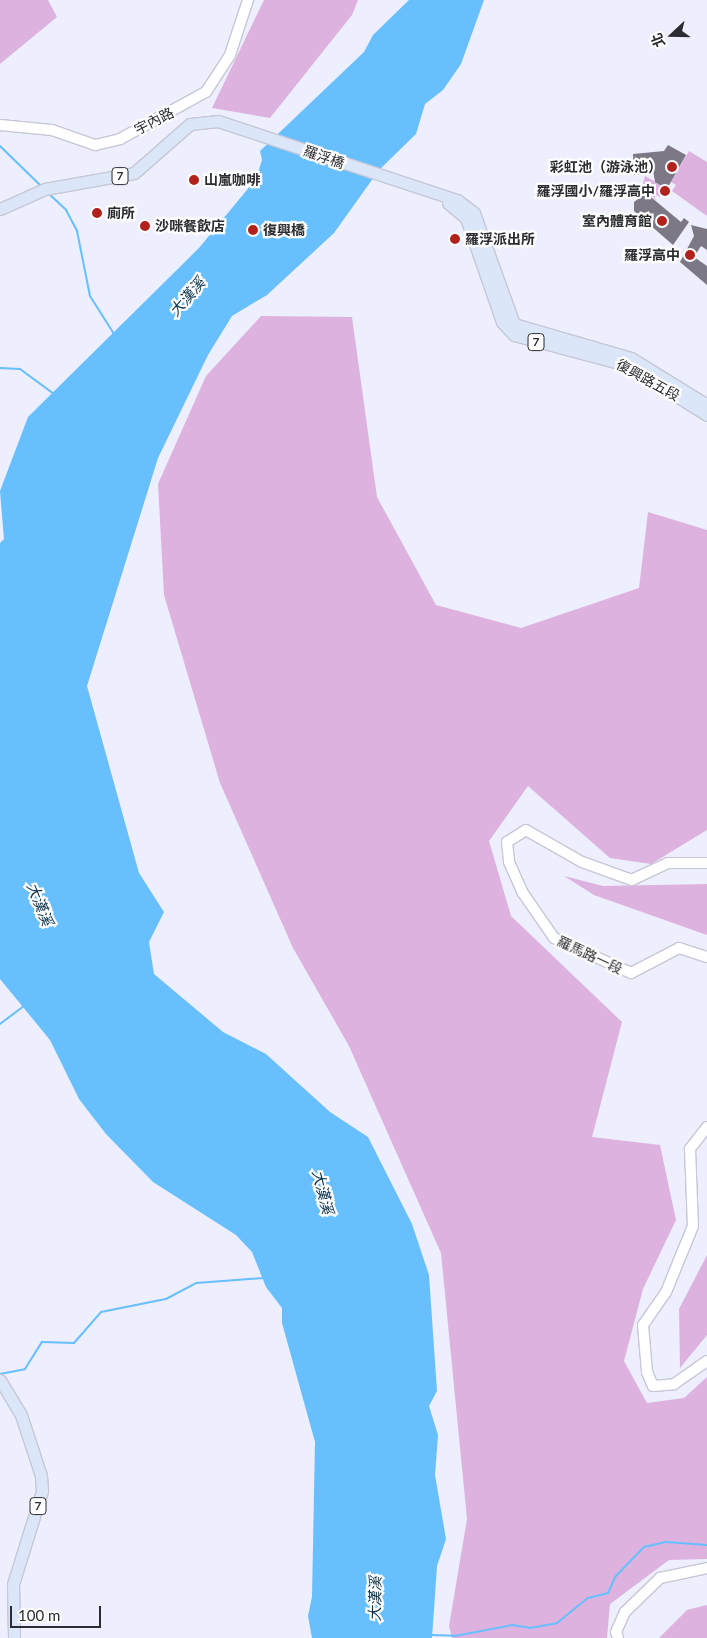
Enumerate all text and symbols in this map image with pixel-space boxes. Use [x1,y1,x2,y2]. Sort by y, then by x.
north arrow [647,10,697,60]
text: 北 [647,31,668,50]
street label: 宇內路 [131,104,177,138]
street label: 羅浮橋 [301,142,347,172]
place label: 彩虹池（游泳池） [550,159,662,175]
marker: 彩虹池（游泳池） [666,161,678,173]
road number: 7 [111,167,129,186]
place label: 山嵐咖啡 [204,172,260,188]
marker: 山嵐咖啡 [188,174,200,186]
place label: 羅浮國小/羅浮高中 [536,183,655,199]
marker: 羅浮國小/羅浮高中 [659,185,671,197]
place label: 廁所 [107,205,135,221]
marker: 廁所 [91,207,103,219]
place label: 室內體育館 [582,213,652,229]
marker: 室內體育館 [656,215,668,227]
place label: 沙咪餐飲店 [155,218,225,234]
marker: 沙咪餐飲店 [139,220,151,232]
place label: 復興橋 [263,222,305,238]
marker: 復興橋 [247,224,259,236]
place label: 羅浮派出所 [465,231,535,247]
marker: 羅浮派出所 [449,233,461,245]
place label: 羅浮高中 [624,247,680,263]
marker: 羅浮高中 [684,249,696,261]
water label: 大漢溪 [165,274,209,320]
road number: 7 [527,332,545,352]
street label: 復興路五段 [613,356,683,404]
water label: 大漢溪 [23,880,57,928]
street label: 羅馬路一段 [555,933,625,977]
water label: 大漢溪 [309,1168,337,1216]
road number: 7 [29,1496,47,1515]
water label: 大漢溪 [366,1576,384,1622]
scale bar [12,1596,104,1628]
text: 100 m [18,1606,60,1624]

